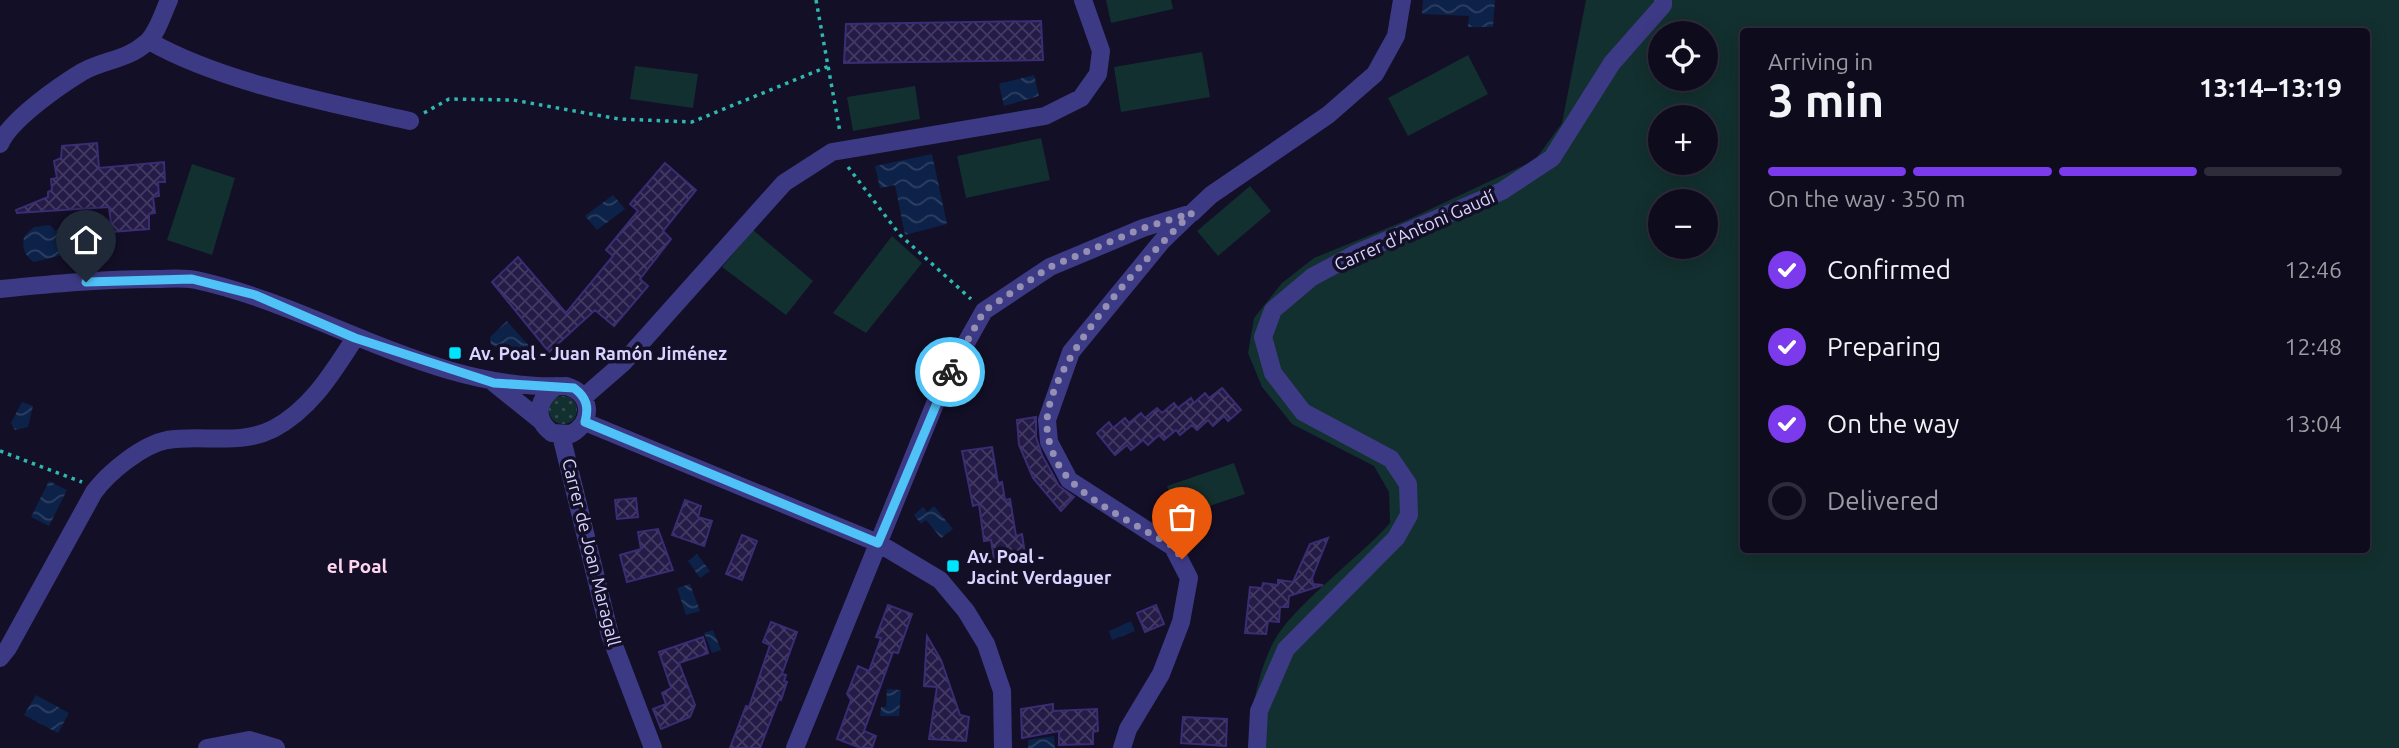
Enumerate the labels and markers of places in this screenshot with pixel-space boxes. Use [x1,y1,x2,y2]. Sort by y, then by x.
pin [56,210,116,282]
place label: Av. Poal - Juan Ramón Jiménez [469,343,727,363]
marker: Av. Poal - Juan Ramón Jiménez [447,345,463,361]
pin [1152,487,1212,559]
place label: Av. Poal - Jacint Verdaguer [967,546,1112,587]
marker: Av. Poal - Jacint Verdaguer [945,558,961,574]

